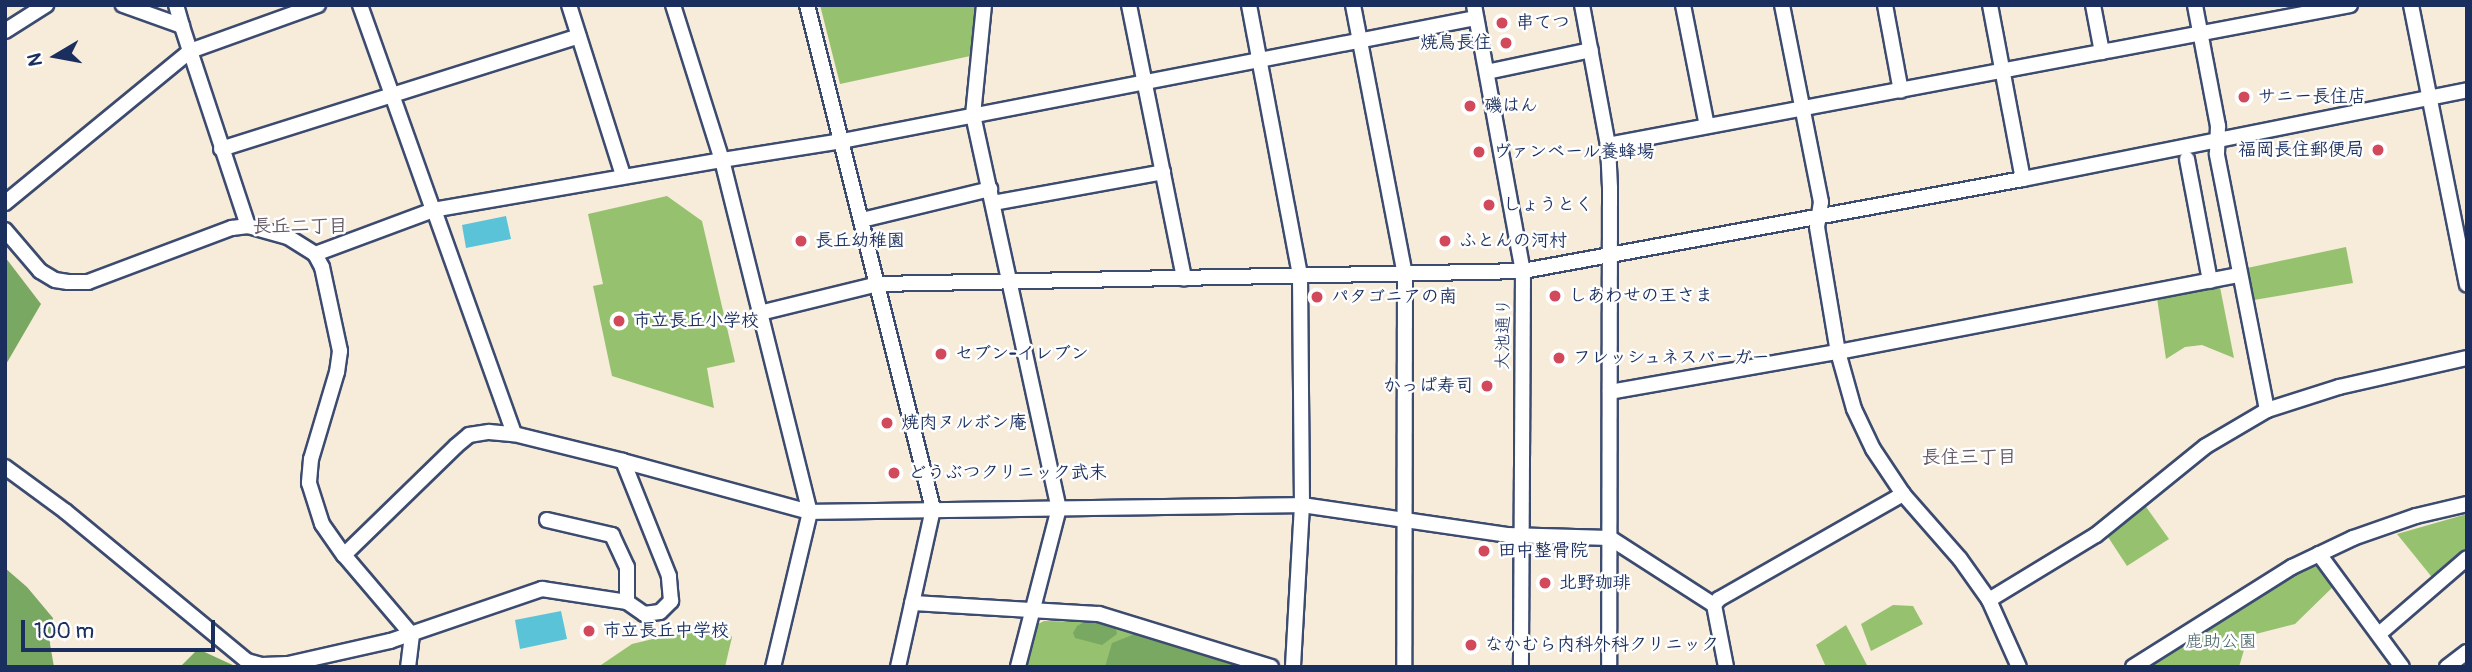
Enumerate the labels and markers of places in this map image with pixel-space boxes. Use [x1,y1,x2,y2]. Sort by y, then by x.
place label: 串てつ [1516,12,1570,34]
marker: 串てつ [1494,15,1510,31]
place label: 焼鳥長住 [1420,32,1492,54]
marker: 焼鳥長住 [1498,35,1514,51]
place label: サニー長住店 [2258,86,2366,108]
marker: サニー長住店 [2236,89,2252,105]
place label: 磯はん [1484,95,1538,117]
marker: 磯はん [1462,98,1478,114]
place label: 福岡長住郵便局 [2238,139,2364,161]
place label: ヴァンベール養蜂場 [1493,141,1655,163]
marker: 福岡長住郵便局 [2370,142,2386,158]
marker: ヴァンベール養蜂場 [1471,144,1487,160]
place label: しょうとく [1503,194,1593,216]
marker: しょうとく [1481,197,1497,213]
place label: 長丘幼稚園 [815,230,905,252]
place label: ふとんの河村 [1459,230,1567,252]
marker: 長丘幼稚園 [793,233,809,249]
marker: ふとんの河村 [1437,233,1453,249]
place label: しあわせの王さま [1569,285,1713,307]
place label: パタゴニアの南 [1331,286,1457,308]
marker: しあわせの王さま [1547,288,1563,304]
marker: パタゴニアの南 [1309,289,1325,305]
place label: 市立長丘小学校 [633,310,759,332]
marker: 市立長丘小学校 [611,313,627,329]
place label: セブン-イレブン [955,343,1089,365]
marker: セブン-イレブン [933,346,949,362]
place label: フレッシュネスバーガー [1573,347,1771,369]
marker: フレッシュネスバーガー [1551,350,1567,366]
place label: かっぱ寿司 [1383,375,1473,397]
marker: かっぱ寿司 [1479,378,1495,394]
place label: 焼肉ヌルボン庵 [901,412,1027,434]
marker: 焼肉ヌルボン庵 [879,415,895,431]
place label: どうぶつクリニック武末 [908,462,1106,484]
marker: どうぶつクリニック武末 [886,465,902,481]
place label: 田中整骨院 [1498,540,1588,562]
marker: 田中整骨院 [1476,543,1492,559]
place label: 北野珈琲 [1559,572,1631,594]
marker: 北野珈琲 [1537,575,1553,591]
place label: 市立長丘中学校 [603,620,729,642]
marker: 市立長丘中学校 [581,623,597,639]
place label: なかむら内科外科クリニック [1485,634,1719,656]
marker: なかむら内科外科クリニック [1463,637,1479,653]

